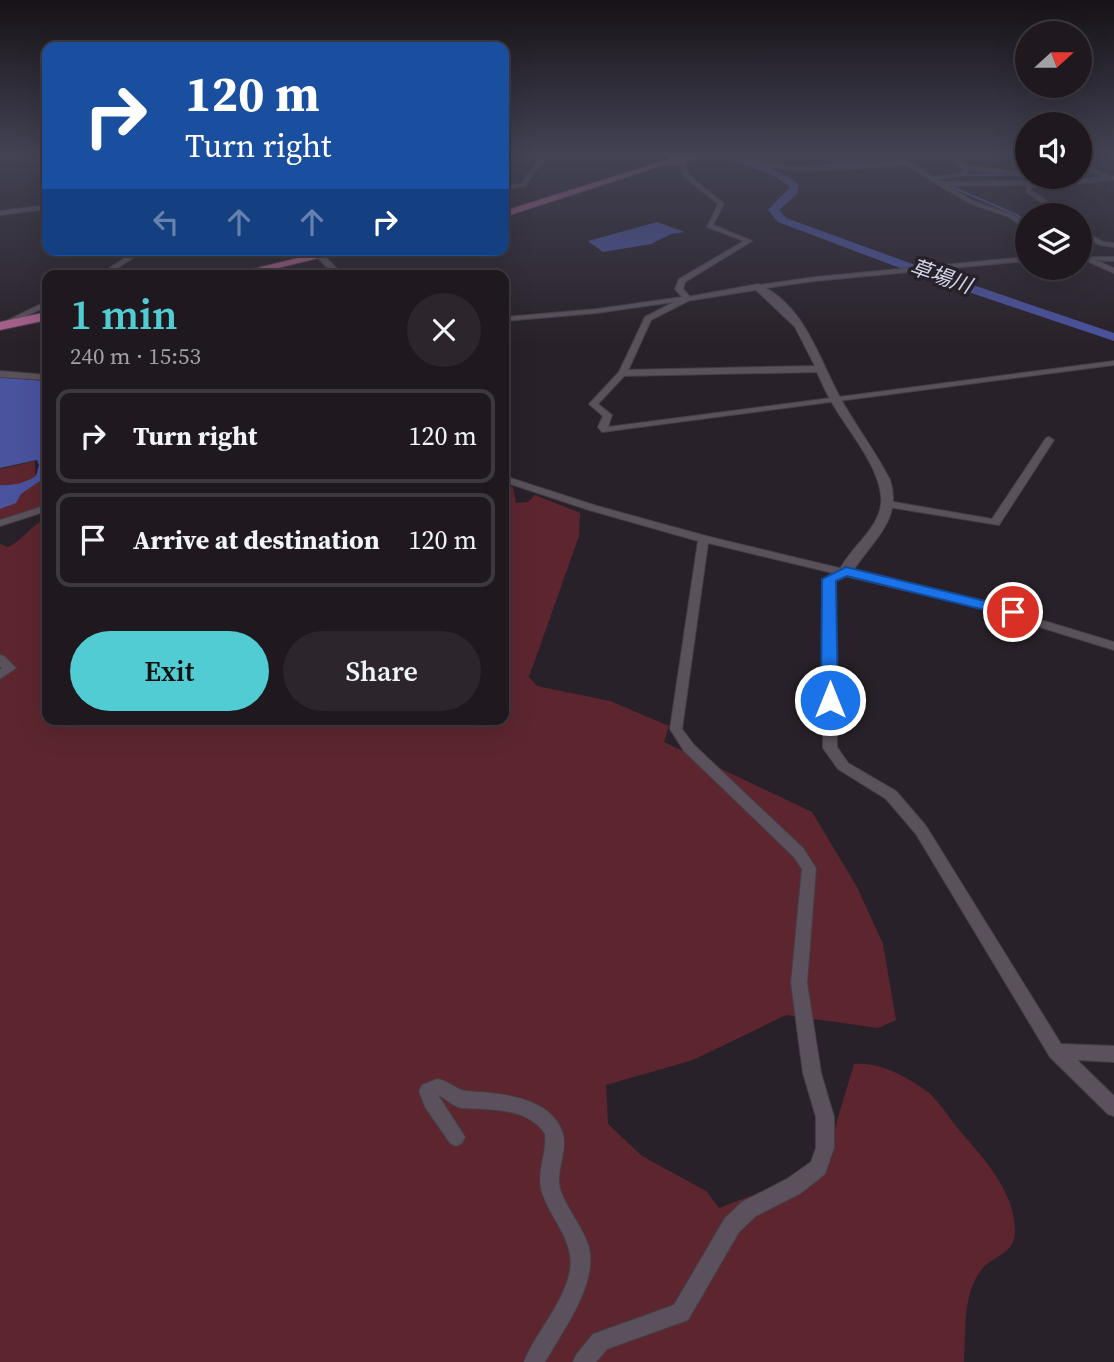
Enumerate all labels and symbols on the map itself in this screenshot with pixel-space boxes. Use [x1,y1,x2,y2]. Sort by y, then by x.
north arrow [1015,21,1092,98]
water label: 草場川 [906,252,977,301]
pin [983,582,1043,642]
position arrow [793,663,867,737]

